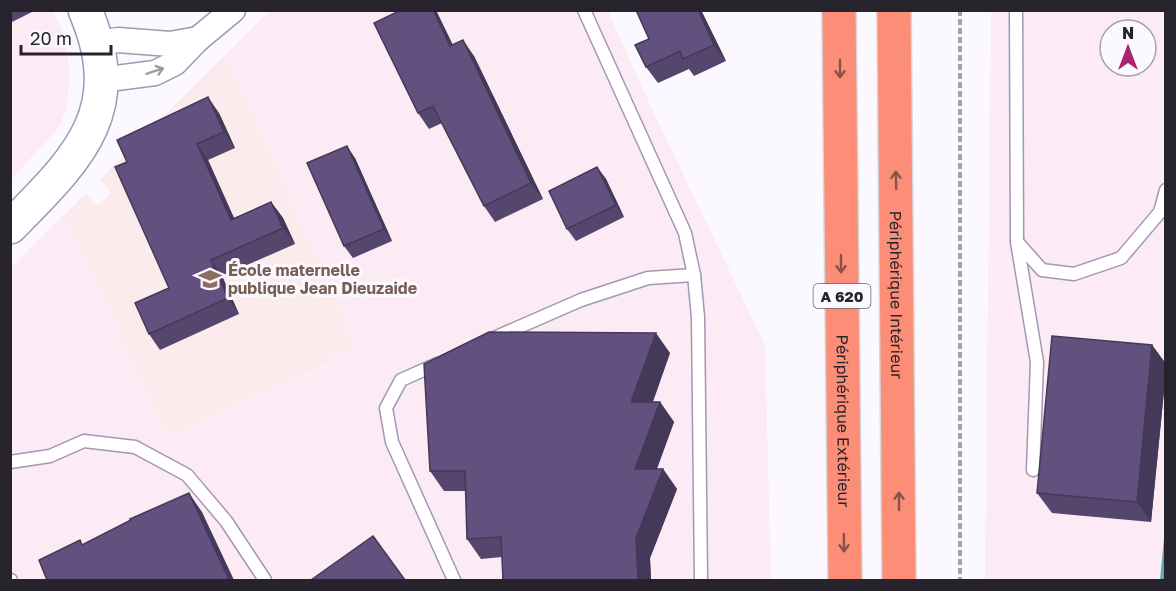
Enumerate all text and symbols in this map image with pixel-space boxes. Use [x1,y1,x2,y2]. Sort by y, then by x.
scale bar [21,18,111,56]
north arrow [1098,18,1158,78]
text: N [1122,23,1134,43]
text: 20 m [30,27,72,49]
one-way arrow [834,58,846,78]
one-way arrow [145,65,164,76]
one-way arrow [890,171,902,191]
street label: Périphérique Intérieur [886,211,907,379]
one-way arrow [835,253,847,273]
place label: École maternelle publique Jean Dieuzaide [228,260,417,298]
school or university icon: École maternelle publique Jean Dieuzaide [197,266,223,292]
road number: A 620 [814,284,870,308]
street label: Périphérique Extérieur [832,334,854,507]
one-way arrow [893,492,905,512]
one-way arrow [838,532,850,552]

